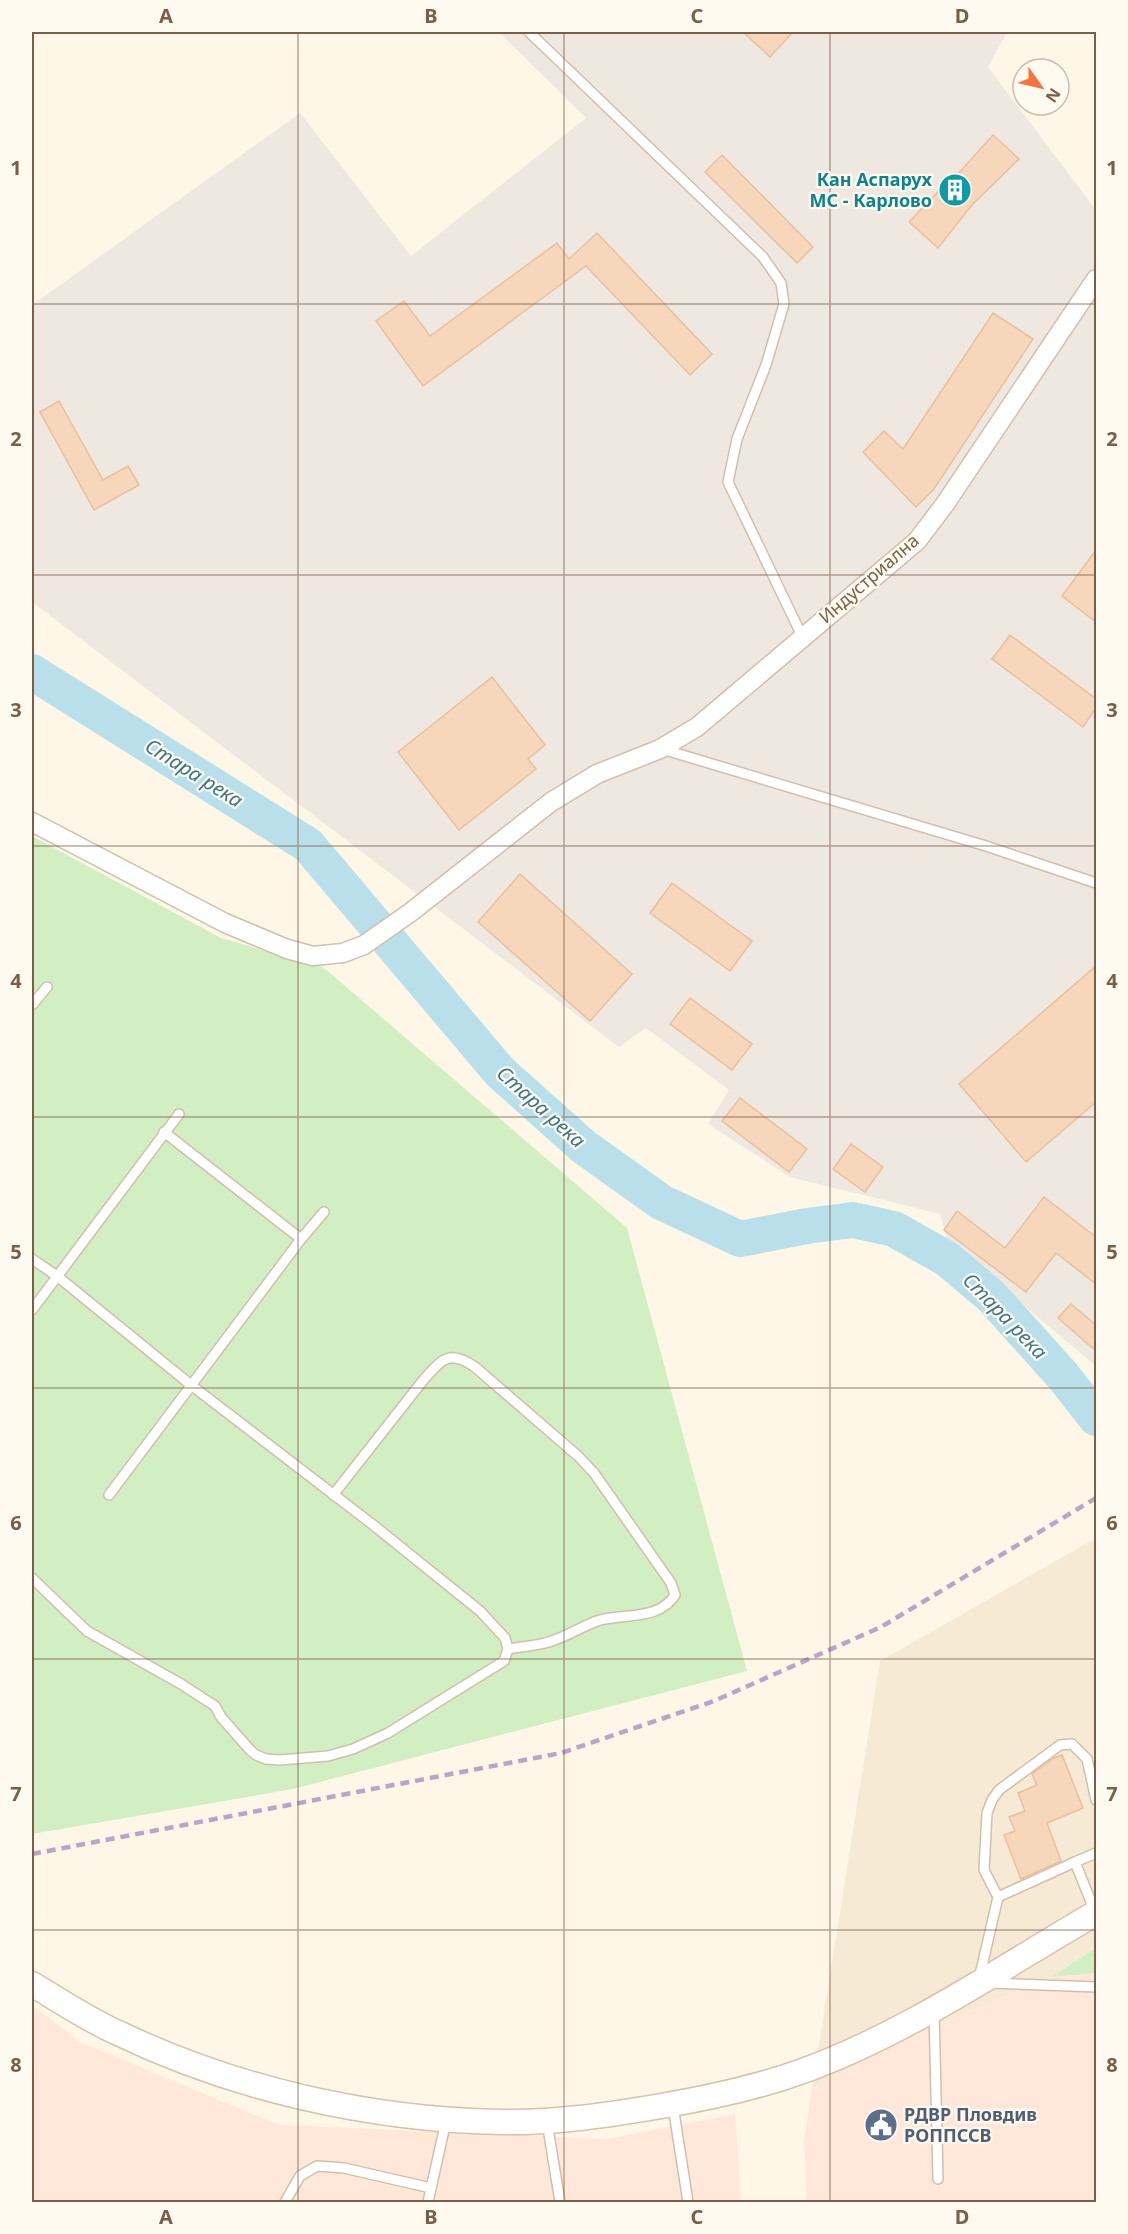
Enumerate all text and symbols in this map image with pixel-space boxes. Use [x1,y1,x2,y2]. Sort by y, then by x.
text: A [159,2,173,29]
text: B [424,2,438,29]
text: C [691,2,704,29]
text: D [955,2,969,29]
north arrow [1011,57,1071,117]
text: N [1041,84,1066,107]
text: 1 [10,154,22,181]
text: 1 [1106,154,1118,181]
place label: Кан Аспарух МС - Карлово [810,167,933,212]
building icon: Кан Аспарух МС - Карлово [937,172,973,208]
text: 2 [10,425,22,452]
text: 2 [1106,425,1118,452]
street label: Индустриална [813,528,923,628]
text: 3 [10,696,22,723]
text: 3 [1106,696,1118,723]
water label: Стара река [140,732,248,813]
text: 4 [10,967,22,994]
text: 4 [1106,967,1118,994]
water label: Стара река [491,1060,591,1154]
text: 5 [10,1238,22,1265]
text: 5 [1106,1238,1118,1265]
water label: Стара река [957,1267,1053,1365]
text: 6 [10,1509,22,1536]
text: 6 [1106,1509,1118,1536]
text: 7 [10,1780,22,1807]
text: 7 [1106,1780,1118,1807]
text: 8 [10,2051,22,2078]
text: 8 [1106,2051,1118,2078]
place label: РДВР Пловдив РОППССВ [904,2102,1037,2147]
public building icon: РДВР Пловдив РОППССВ [863,2107,899,2143]
text: A [159,2203,173,2230]
text: B [424,2203,438,2230]
text: C [691,2203,704,2230]
text: D [955,2203,969,2230]

